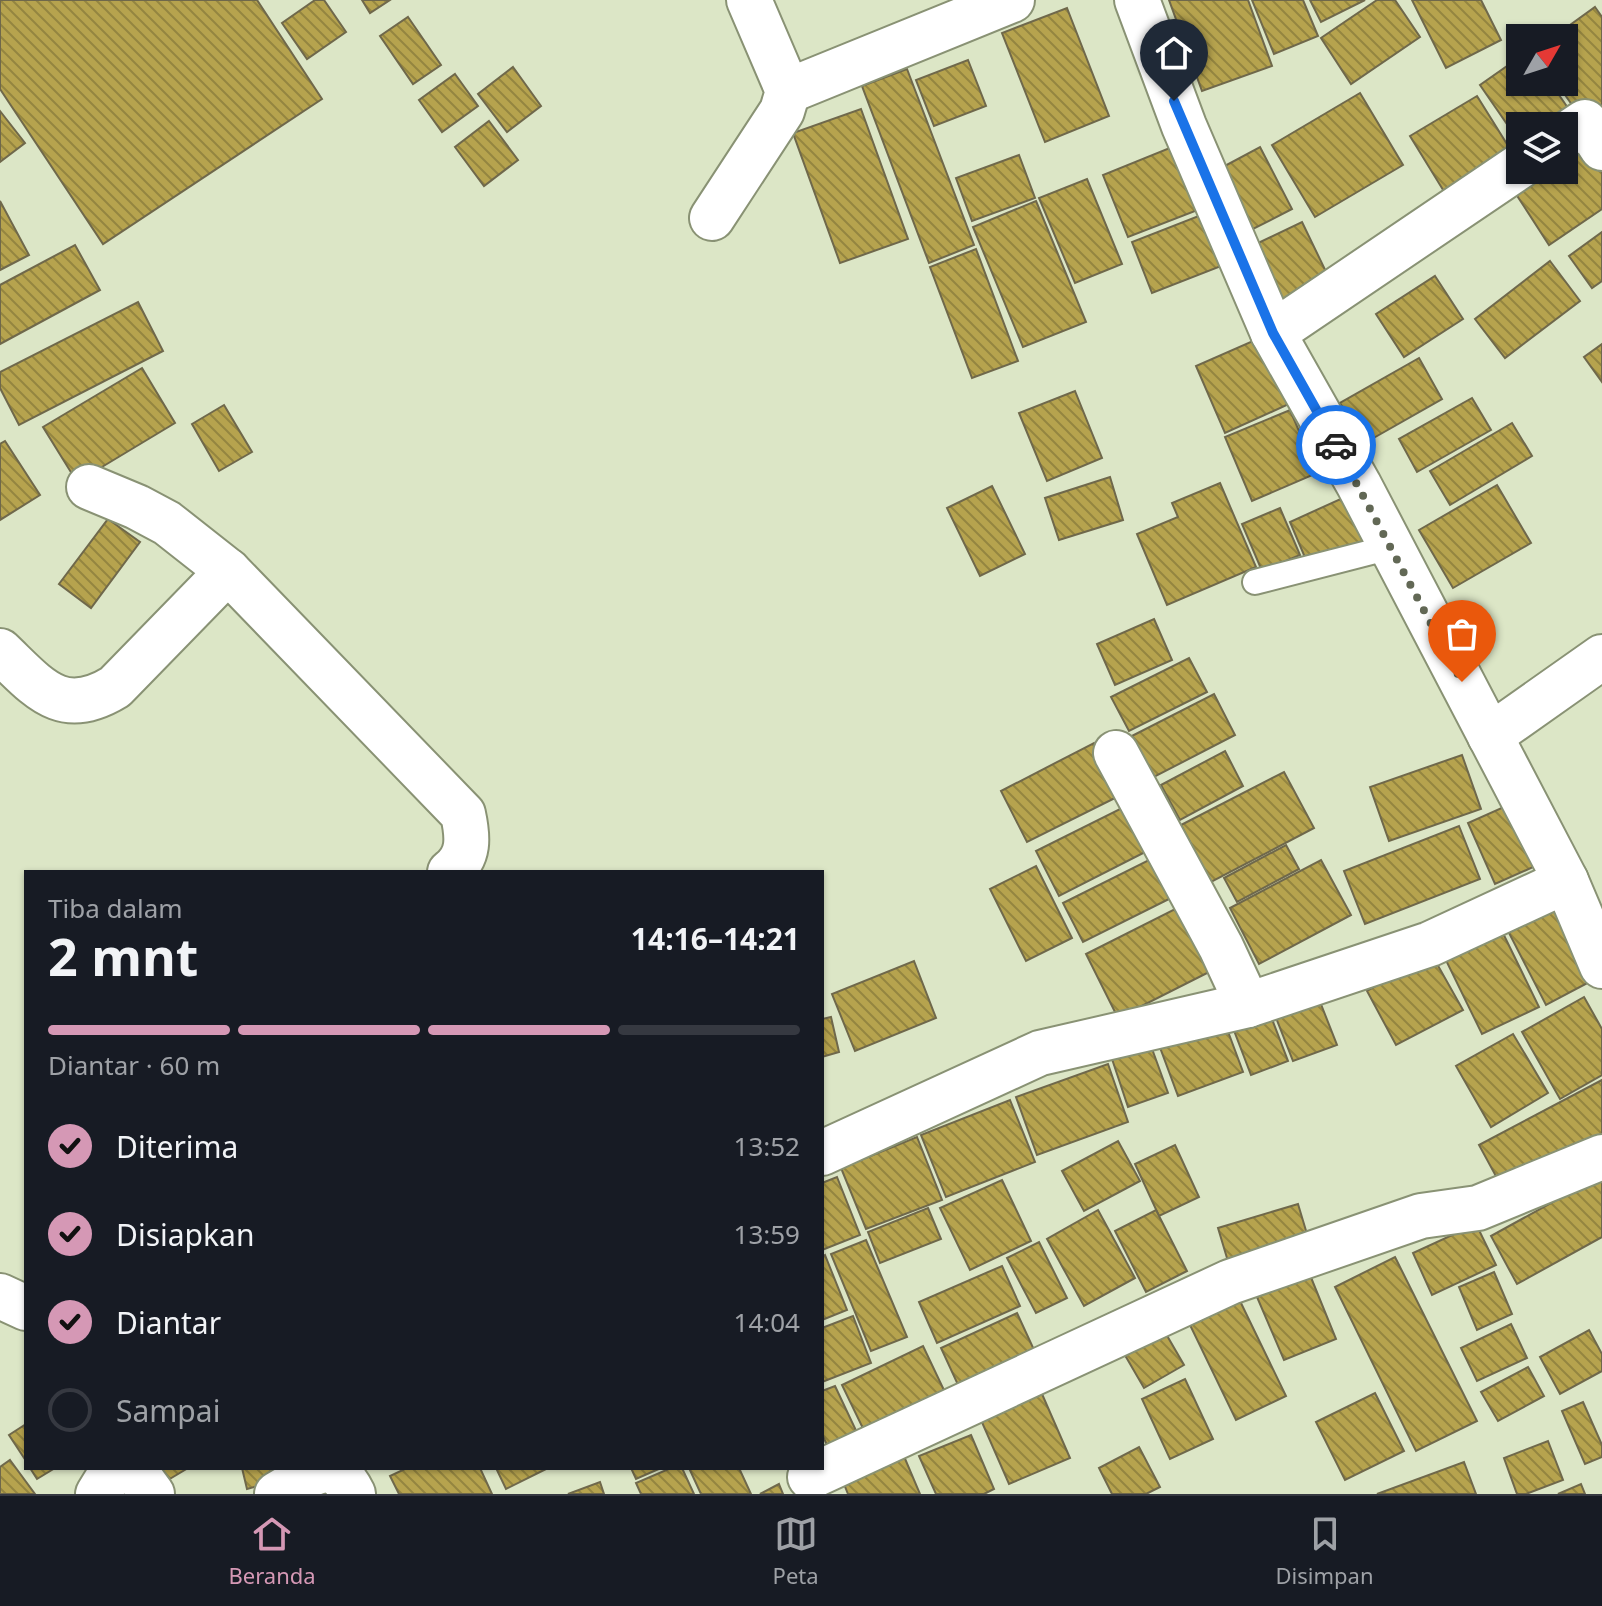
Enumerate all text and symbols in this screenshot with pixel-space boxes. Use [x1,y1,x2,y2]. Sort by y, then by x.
pin [1140,19,1208,101]
north arrow [1506,24,1578,96]
map controls [1506,24,1578,184]
icon: home [1152,31,1196,75]
button: layers [1506,112,1578,184]
courier [1296,405,1376,485]
icon: car [1314,423,1358,467]
pin [1428,600,1496,682]
icon: bag [1440,612,1484,656]
text: Tiba dalam [48,890,183,926]
text: 14:16–14:21 [631,918,800,959]
text: 2 mnt [48,920,198,991]
text: Diantar · 60 m [48,1047,220,1083]
icon: check [48,1124,92,1168]
text: Diterima [116,1126,238,1167]
text: 13:52 [734,1128,800,1164]
icon: check [48,1212,92,1256]
text: Disiapkan [116,1214,254,1255]
text: 13:59 [734,1216,800,1252]
icon: check [48,1300,92,1344]
text: Diantar [116,1302,221,1343]
text: 14:04 [734,1304,800,1340]
text: Sampai [116,1390,220,1431]
tab: Beranda [228,1512,316,1590]
tab: Peta [773,1512,819,1590]
tab: Disimpan [1276,1512,1374,1590]

